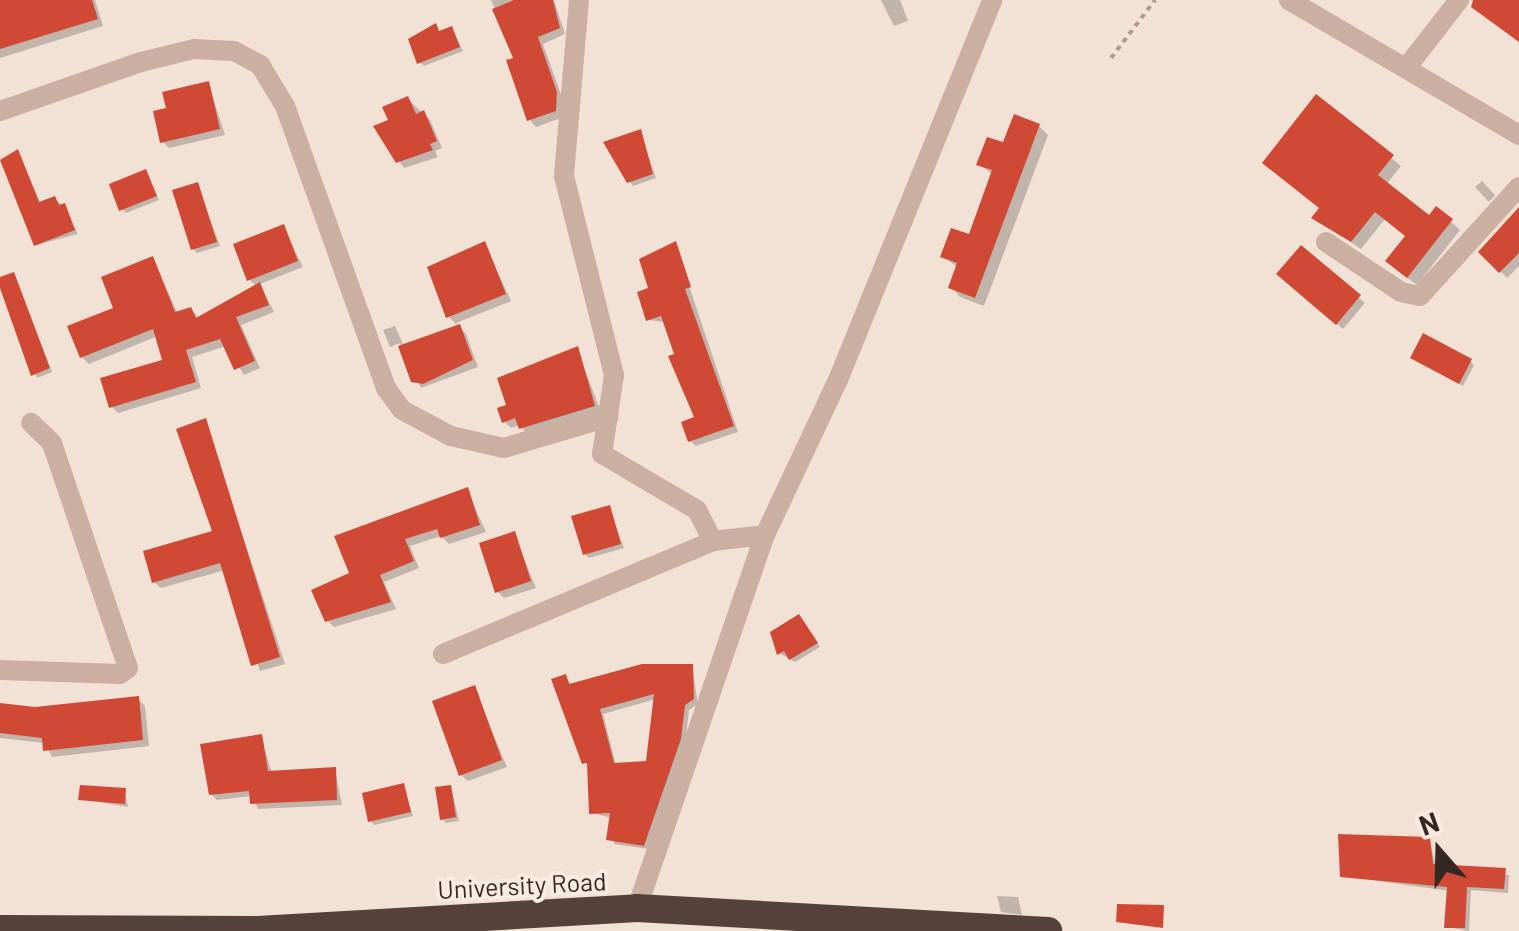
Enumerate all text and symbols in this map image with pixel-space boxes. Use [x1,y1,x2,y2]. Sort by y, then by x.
north arrow [1389,801,1489,901]
text: N [1414,804,1443,842]
street label: University Road [437,866,607,904]

